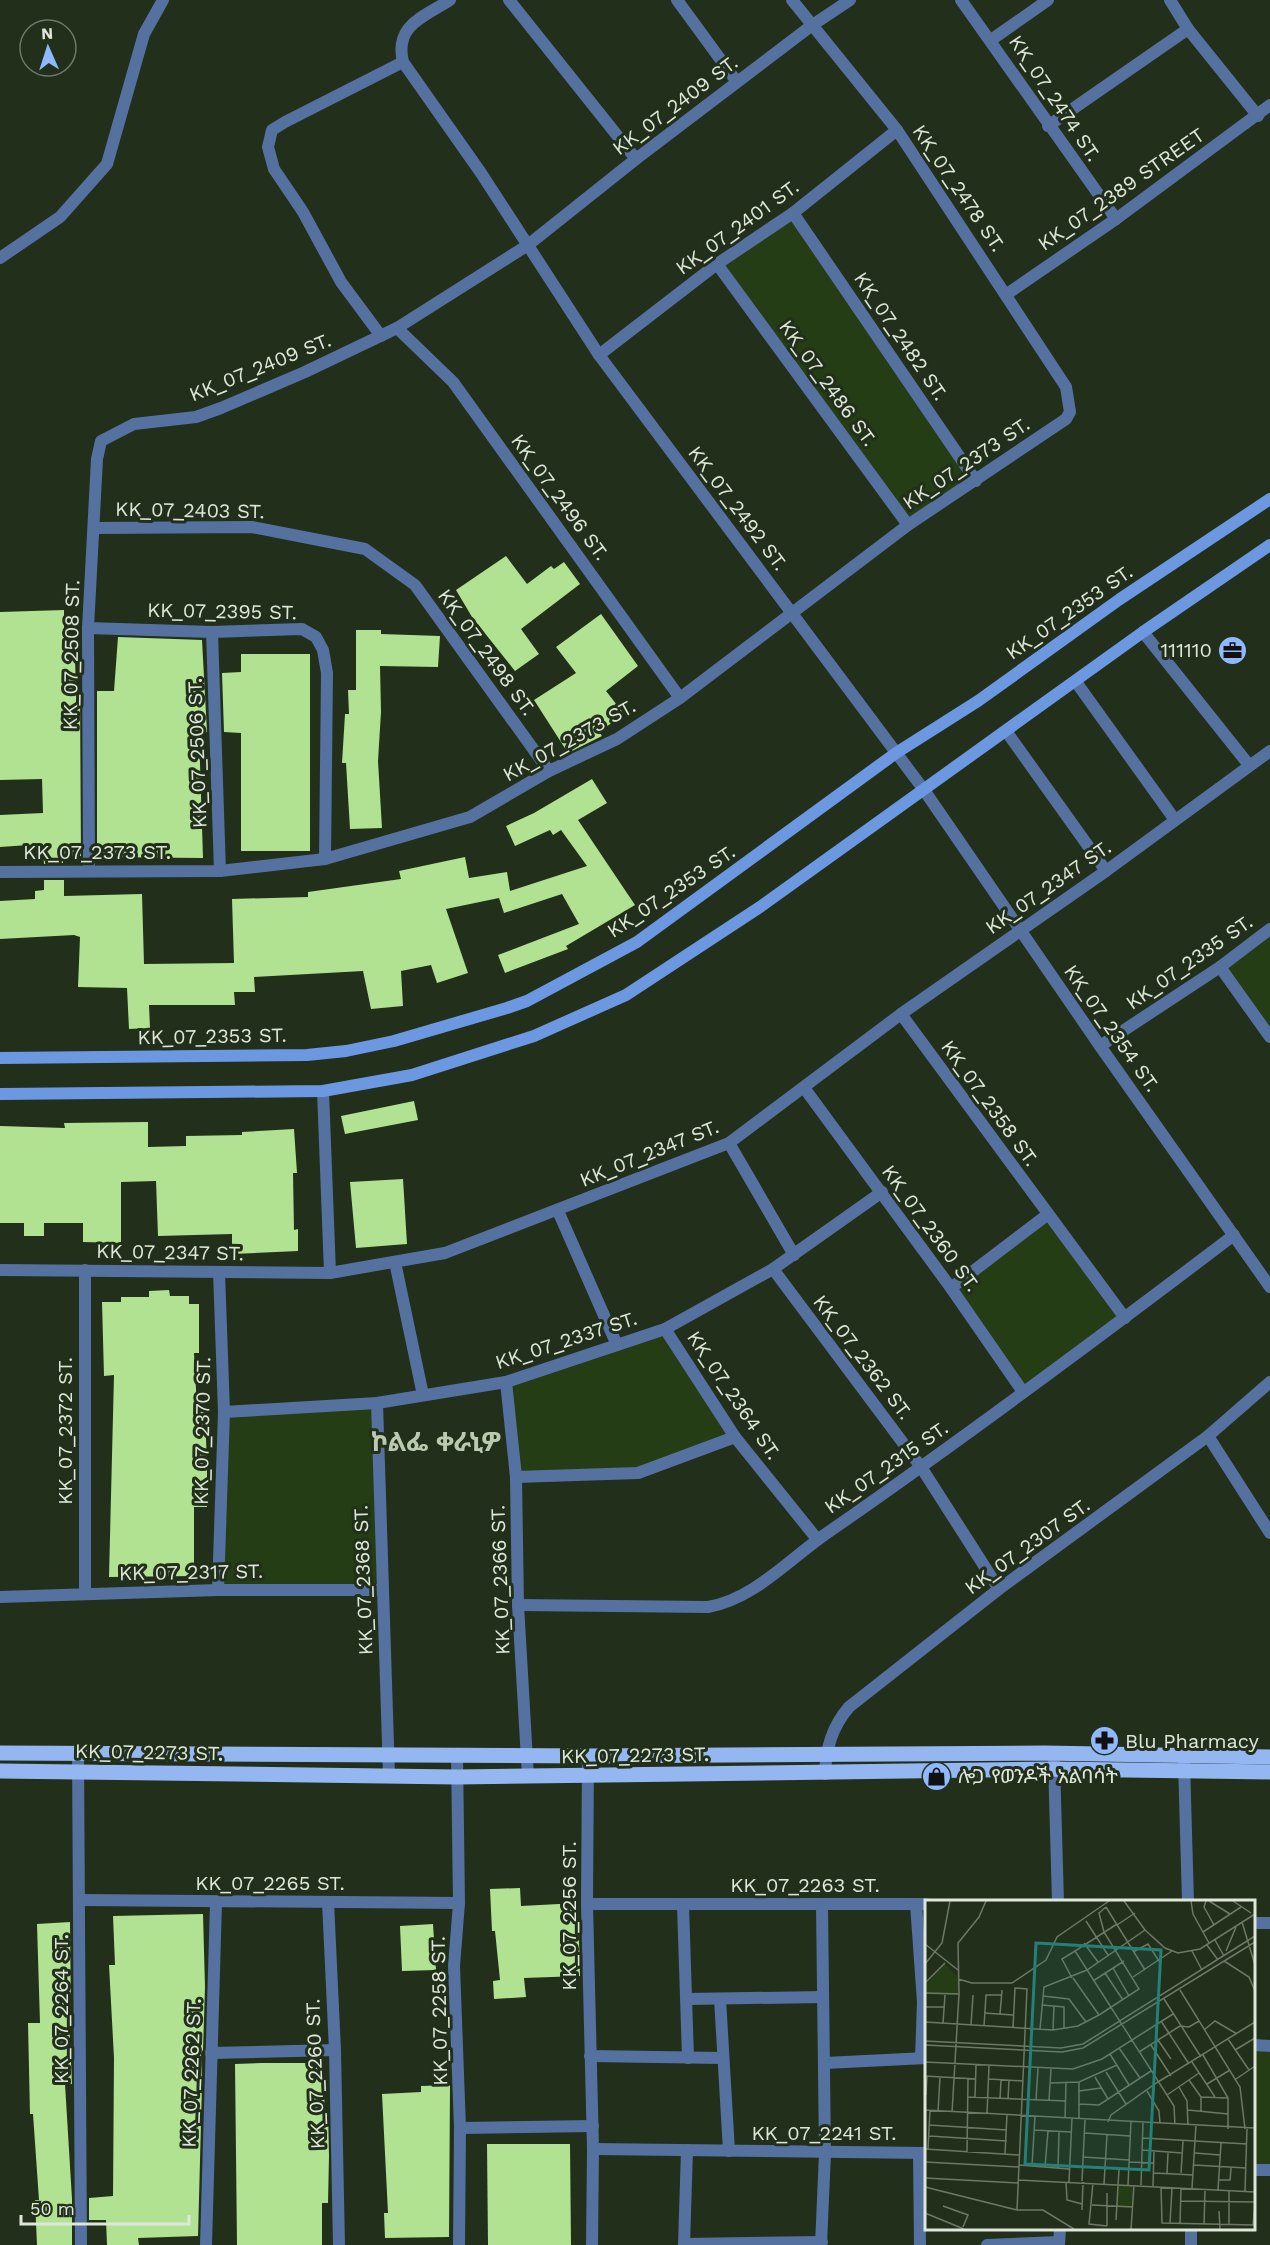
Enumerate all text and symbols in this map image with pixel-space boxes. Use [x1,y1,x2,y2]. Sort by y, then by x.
north arrow [18,18,78,78]
text: N [41,24,54,43]
street label: KK_07_2474 ST. [1004,30,1106,166]
street label: KK_07_2409 ST. [608,50,742,160]
street label: KK_07_2478 ST. [908,120,1010,256]
street label: KK_07_2389 STREET [1033,122,1209,256]
street label: KK_07_2401 ST. [671,174,803,280]
street label: KK_07_2482 ST. [849,267,953,405]
street label: KK_07_2486 ST. [774,315,882,451]
street label: KK_07_2409 ST. [186,328,334,406]
street label: KK_07_2373 ST. [898,412,1034,514]
street label: KK_07_2496 ST. [506,429,614,565]
street label: KK_07_2492 ST. [683,441,793,575]
street label: KK_07_2403 ST. [115,497,265,523]
street label: KK_07_2353 ST. [1001,559,1137,665]
street label: KK_07_2508 ST. [58,579,84,731]
street label: KK_07_2498 ST. [433,584,541,720]
street label: KK_07_2395 ST. [147,598,297,624]
office icon: 111110 [1217,634,1249,666]
place label: 111110 [1161,638,1212,662]
street label: KK_07_2506 ST. [182,677,212,829]
street label: KK_07_2373 ST. [498,694,640,786]
street label: KK_07_2347 ST. [981,835,1115,939]
street label: KK_07_2353 ST. [602,839,740,943]
street label: KK_07_2373 ST. [23,840,171,864]
street label: KK_07_2335 ST. [1121,909,1257,1015]
street label: KK_07_2354 ST. [1059,960,1165,1096]
street label: KK_07_2353 ST. [137,1023,287,1049]
street label: KK_07_2358 ST. [936,1035,1044,1171]
street label: KK_07_2347 ST. [576,1114,722,1192]
street label: KK_07_2360 ST. [877,1160,985,1296]
street label: KK_07_2347 ST. [96,1239,244,1265]
street label: KK_07_2362 ST. [808,1290,918,1424]
street label: KK_07_2337 ST. [492,1306,640,1374]
street label: KK_07_2364 ST. [682,1326,786,1464]
street label: KK_07_2372 ST. [53,1357,77,1505]
street label: KK_07_2370 ST. [189,1357,215,1505]
street label: KK_07_2315 ST. [820,1415,952,1519]
district label: ኮልፌ ቀራኒዎ [371,1427,501,1457]
street label: KK_07_2307 ST. [960,1493,1094,1599]
street label: KK_07_2368 ST. [348,1504,378,1656]
street label: KK_07_2366 ST. [485,1505,515,1655]
street label: KK_07_2317 ST. [119,1559,263,1585]
pharmacy icon: Blu Pharmacy [1088,1725,1120,1757]
place label: Blu Pharmacy [1125,1729,1260,1753]
street label: KK_07_2273 ST. [75,1739,223,1765]
street label: KK_07_2273 ST. [561,1742,709,1768]
shop icon: ሎጋ የወንዶች አልባሳት [921,1760,953,1792]
place label: ሎጋ የወንዶች አልባሳት [958,1764,1118,1788]
street label: KK_07_2256 ST. [557,1841,581,1991]
street label: KK_07_2265 ST. [195,1871,345,1895]
street label: KK_07_2263 ST. [730,1873,880,1897]
inset map [925,1900,1255,2230]
street label: KK_07_2264 ST. [49,1934,73,2084]
street label: KK_07_2258 ST. [426,1936,452,2086]
street label: KK_07_2262 ST. [176,1998,206,2148]
street label: KK_07_2260 ST. [300,1998,330,2150]
street label: KK_07_2241 ST. [752,2121,896,2145]
scale bar [21,2188,189,2226]
text: 50 m [30,2198,75,2219]

